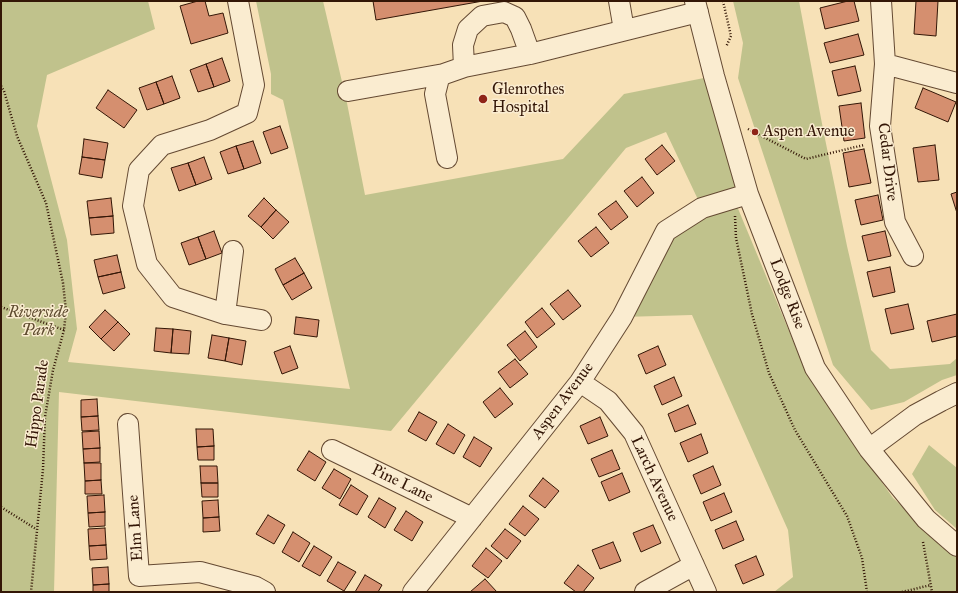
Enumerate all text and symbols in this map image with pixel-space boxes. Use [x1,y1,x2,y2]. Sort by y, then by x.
place label: Glenrothes Hospital [492,80,564,118]
marker: Glenrothes Hospital [477,93,489,105]
place label: Aspen Avenue [763,122,854,142]
street label: Cedar Drive [873,122,901,202]
marker: Aspen Avenue [750,127,760,137]
street label: Lodge Rise [765,256,809,332]
park label: Riverside Park [8,303,68,341]
street label: Hippo Parade [22,359,54,449]
street label: Aspen Avenue [528,359,598,443]
street label: Larch Avenue [626,433,682,525]
street label: Pine Lane [368,461,436,507]
street label: Elm Lane [124,494,148,562]

